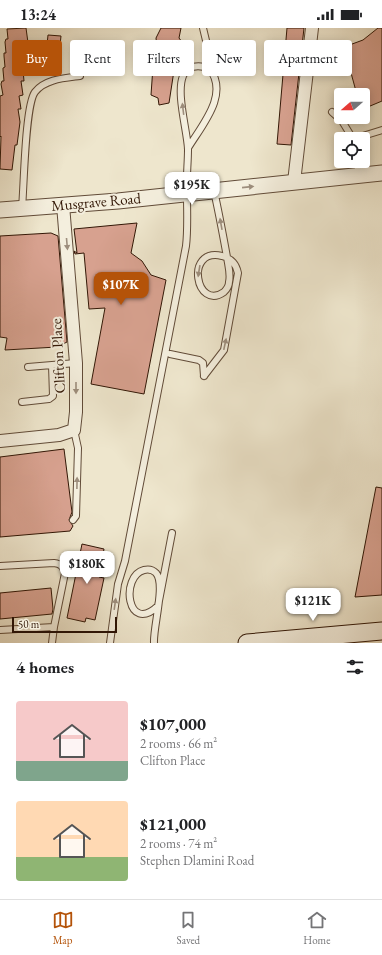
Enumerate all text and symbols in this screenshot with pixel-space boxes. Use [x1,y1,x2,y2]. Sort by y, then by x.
text: 13:24 [20,5,56,24]
chip: Buy [12,40,62,76]
chip: Rent [70,40,125,76]
chip: Filters [133,40,194,76]
chip: New [202,40,256,76]
chip: Apartment [264,40,352,76]
north arrow [334,88,370,124]
map controls [334,88,370,168]
one-way arrow [180,103,187,115]
button: locate [334,132,370,168]
pin: $195K [164,172,220,206]
text: $195K [174,176,210,193]
one-way arrow [242,184,254,190]
street label: Musgrave Road [50,188,142,215]
one-way arrow [218,218,224,230]
one-way arrow [63,238,70,250]
one-way arrow [196,265,202,277]
pin: $107K [93,272,149,306]
text: $107K [103,276,139,293]
street label: Clifton Place [46,318,69,394]
one-way arrow [223,338,229,350]
one-way arrow [73,382,79,395]
one-way arrow [74,476,80,489]
pin: $180K [59,551,115,585]
text: $180K [69,555,105,572]
pin: $121K [285,588,341,622]
text: $121K [295,592,331,609]
one-way arrow [112,598,118,610]
scale bar [12,615,117,634]
text: 50 m [18,617,39,631]
text: 4 homes [16,656,74,678]
icon: filters [344,656,366,678]
text: $107,000 [140,713,206,735]
icon: home [48,717,96,765]
text: 2 rooms · 66 m² [140,735,217,752]
text: Clifton Place [140,752,205,769]
text: $121,000 [140,813,206,835]
icon: home [48,817,96,865]
text: 2 rooms · 74 m² [140,835,217,852]
text: Stephen Dlamini Road [140,852,254,869]
tab: Map [52,909,74,947]
tab: Saved [177,909,200,947]
tab: Home [303,909,330,947]

